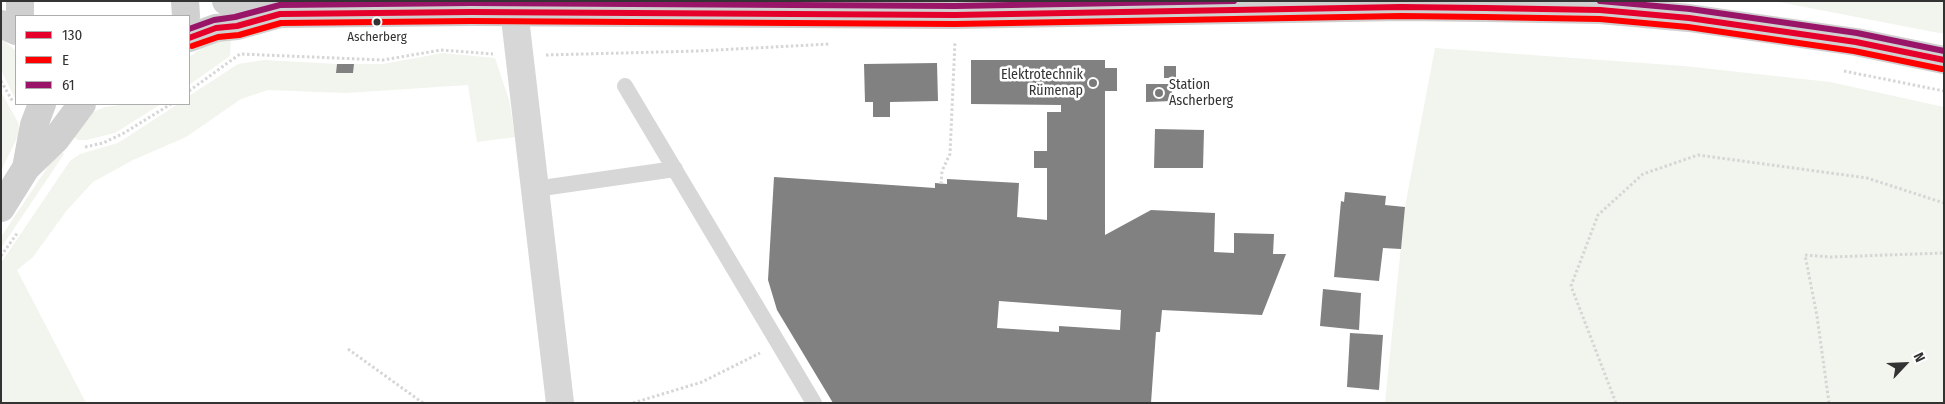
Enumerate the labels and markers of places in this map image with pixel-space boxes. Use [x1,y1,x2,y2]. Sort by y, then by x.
marker: Ascherberg [372,17,382,27]
place label: Ascherberg [347,29,407,45]
place label: Elektrotechnik Rümenap [1001,67,1083,100]
marker: Elektrotechnik Rümenap [1087,77,1099,89]
place label: Station Ascherberg [1169,77,1233,110]
marker: Station Ascherberg [1153,87,1165,99]

